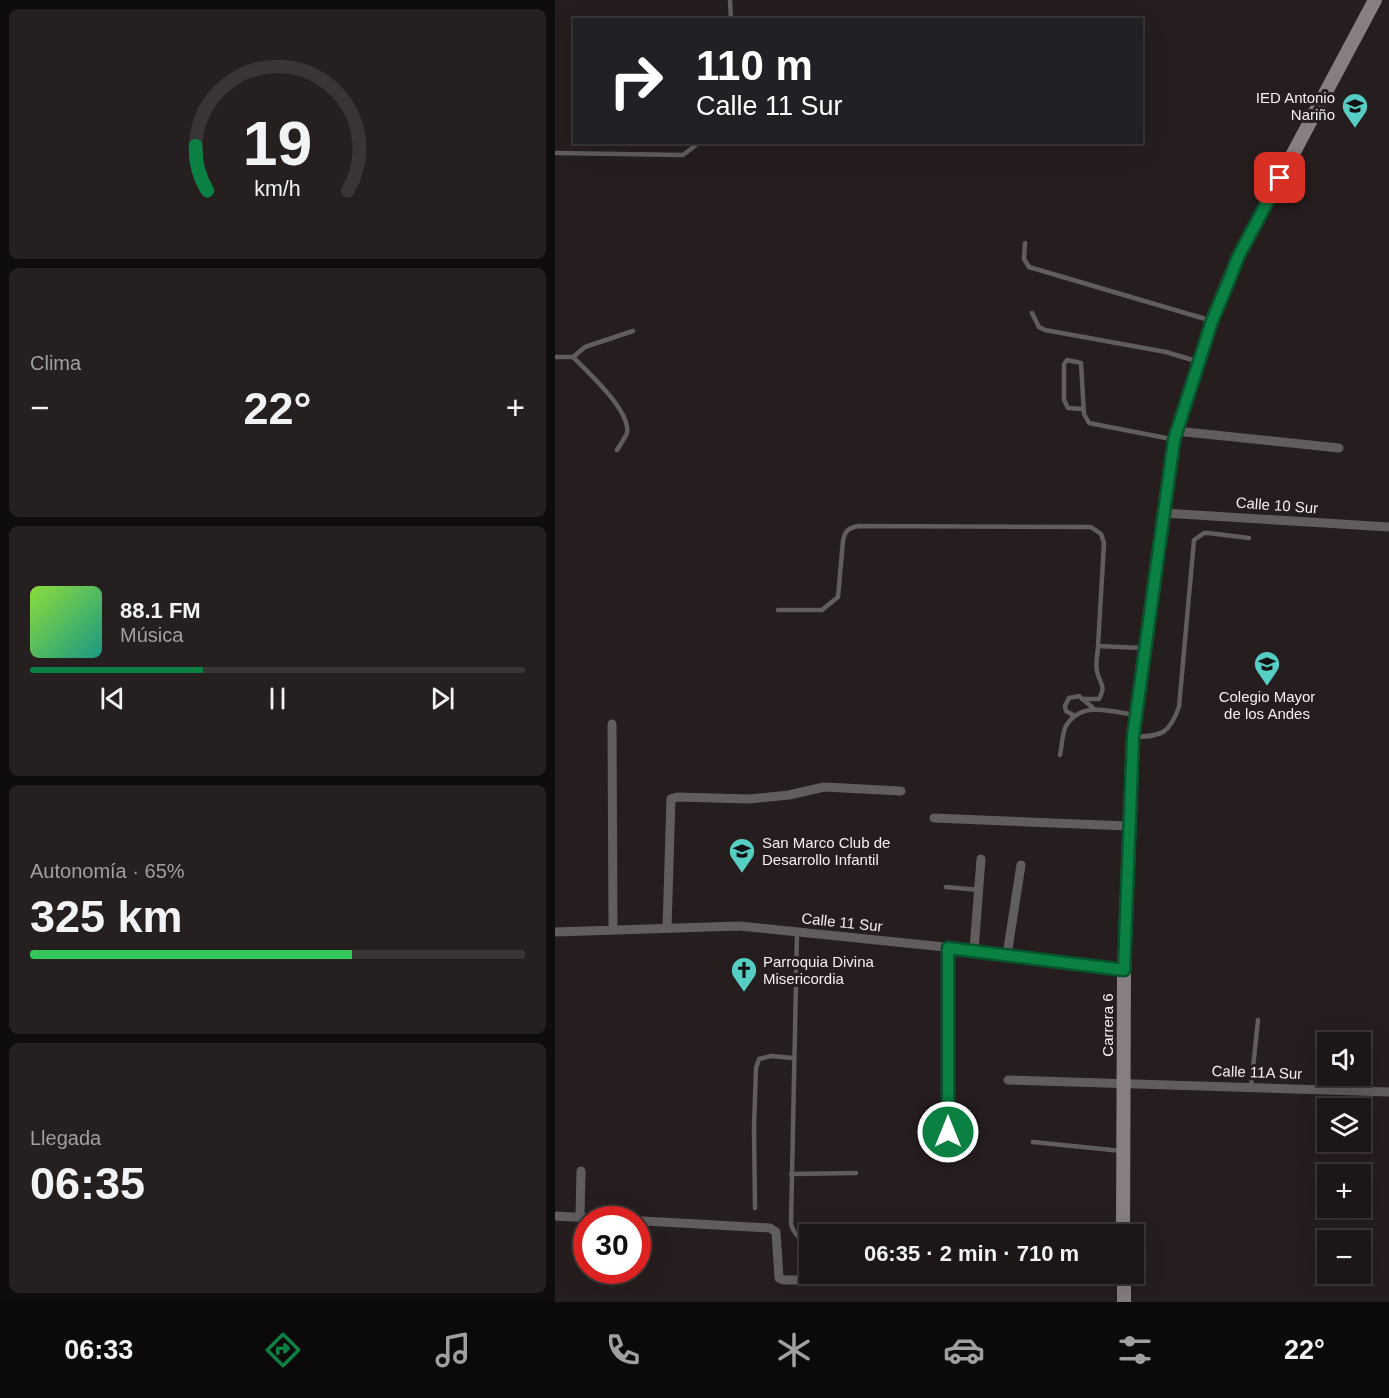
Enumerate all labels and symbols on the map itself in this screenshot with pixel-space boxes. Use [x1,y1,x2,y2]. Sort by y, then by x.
place label: IED Antonio Nariño [1256,89,1335,123]
school or university icon: IED Antonio Nariño [1340,91,1370,129]
pin [1254,152,1305,203]
street label: Calle 10 Sur [1235,494,1319,516]
school or university icon: Colegio Mayor de los Andes [1252,649,1282,687]
place label: Colegio Mayor de los Andes [1219,688,1315,722]
place label: San Marco Club de Desarrollo Infantil [762,834,890,868]
school or university icon: San Marco Club de Desarrollo Infantil [727,836,757,874]
street label: Calle 11 Sur [801,909,883,935]
place label: Parroquia Divina Misericordia [763,953,875,987]
church icon: Parroquia Divina Misericordia [729,955,759,993]
street label: Carrera 6 [1099,993,1116,1057]
street label: Calle 11A Sur [1211,1062,1303,1082]
position arrow [916,1100,980,1164]
speed limit sign: 30 [573,1206,651,1284]

